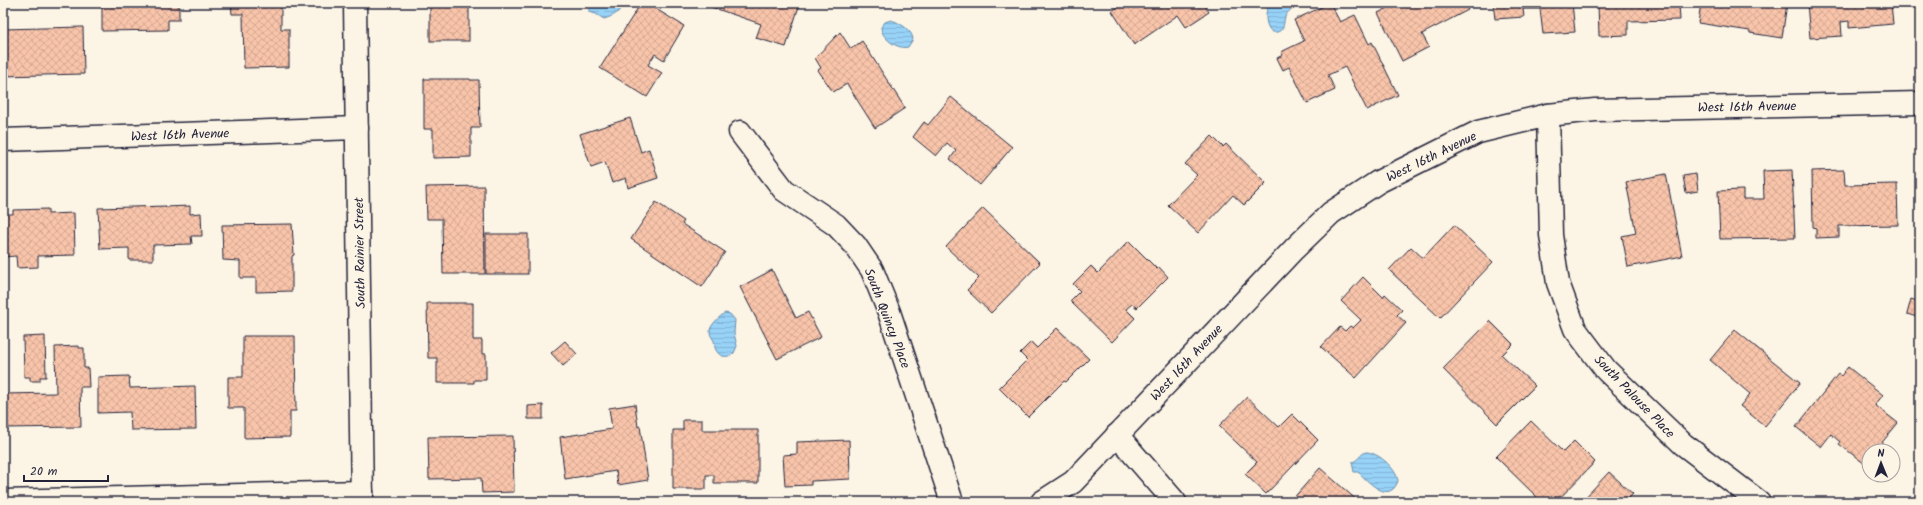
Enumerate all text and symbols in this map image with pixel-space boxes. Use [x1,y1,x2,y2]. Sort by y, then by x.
street label: West 16th Avenue [1698,96,1797,119]
street label: West 16th Avenue [130,123,230,148]
street label: West 16th Avenue [1383,126,1481,188]
street label: South Rainier Street [349,196,372,309]
street label: South Quincy Place [858,265,915,372]
street label: West 16th Avenue [1146,320,1228,406]
street label: South Palouse Place [1588,350,1680,444]
north arrow [1861,443,1901,483]
text: N [1877,445,1885,463]
scale bar [24,457,108,483]
text: 20 m [30,462,58,481]

